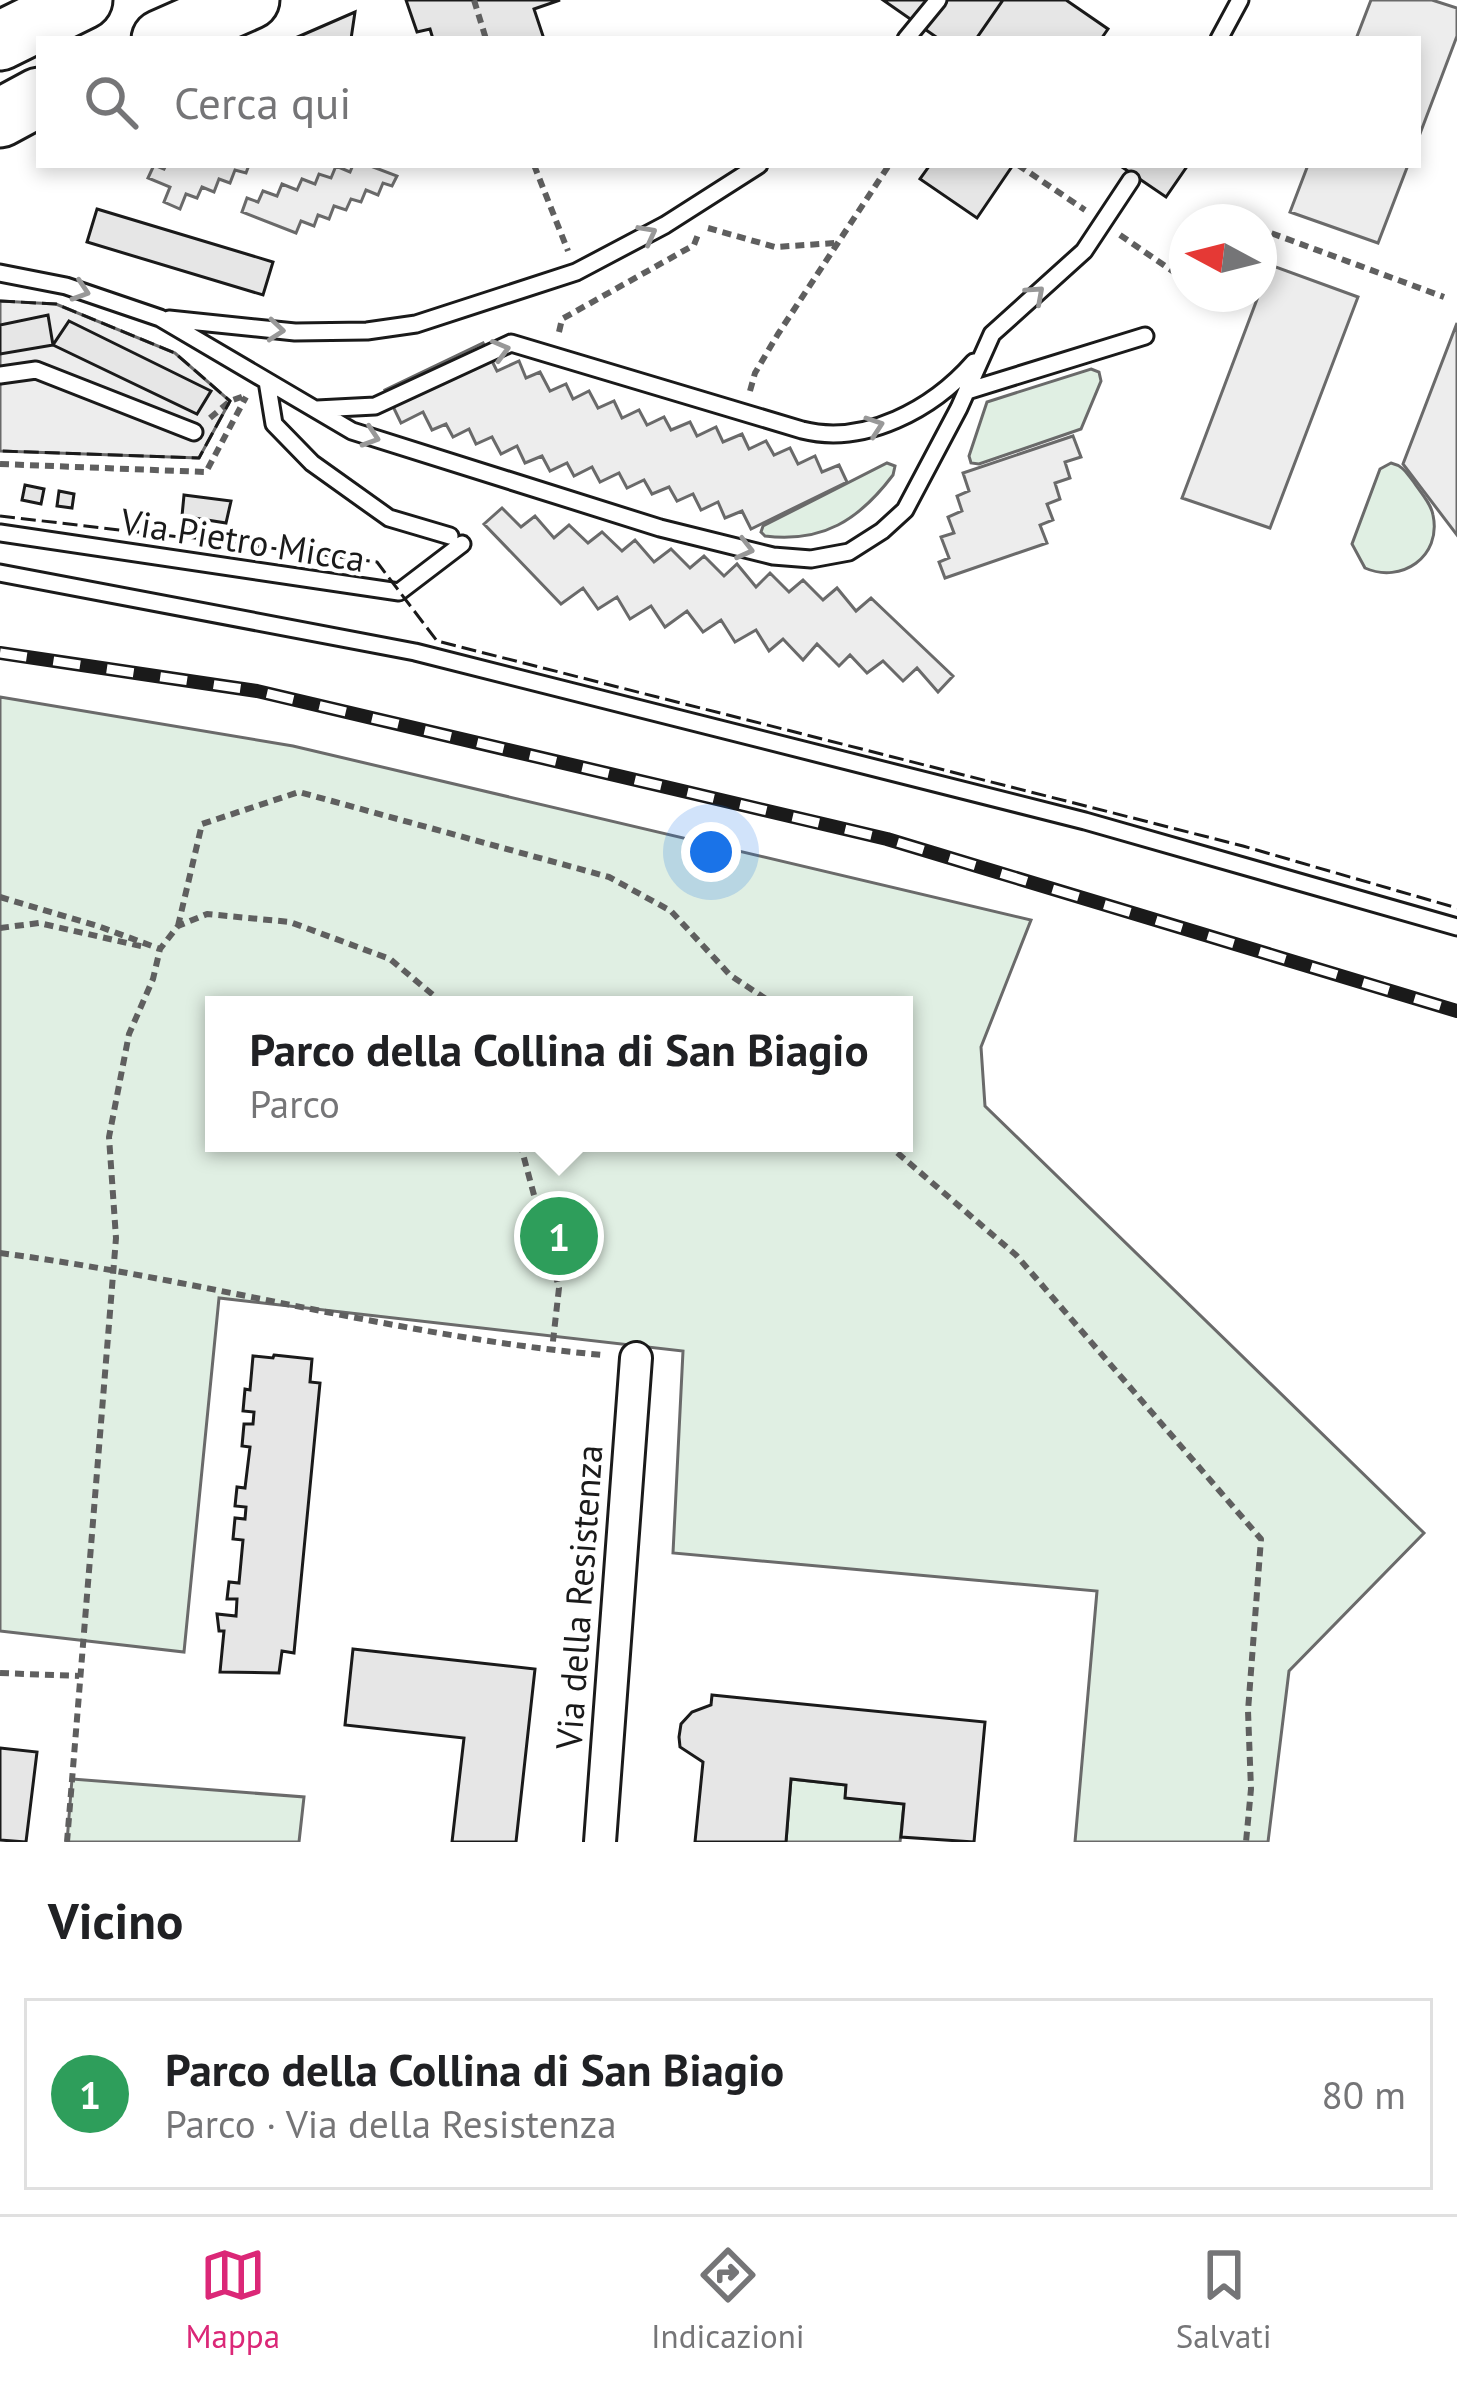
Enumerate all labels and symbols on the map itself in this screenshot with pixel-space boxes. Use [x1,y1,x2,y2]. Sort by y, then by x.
north arrow [1169,204,1277,312]
one-way arrow [636,225,657,248]
one-way arrow [70,277,91,302]
one-way arrow [1023,287,1044,308]
one-way arrow [267,317,286,342]
one-way arrow [490,339,511,364]
one-way arrow [863,416,884,440]
one-way arrow [360,423,381,448]
street label: Via Pietro Micca [117,497,369,582]
one-way arrow [734,535,755,560]
your location [681,822,741,882]
pin: 1 [520,1191,598,1281]
street label: Via della Resistenza [544,1443,613,1752]

